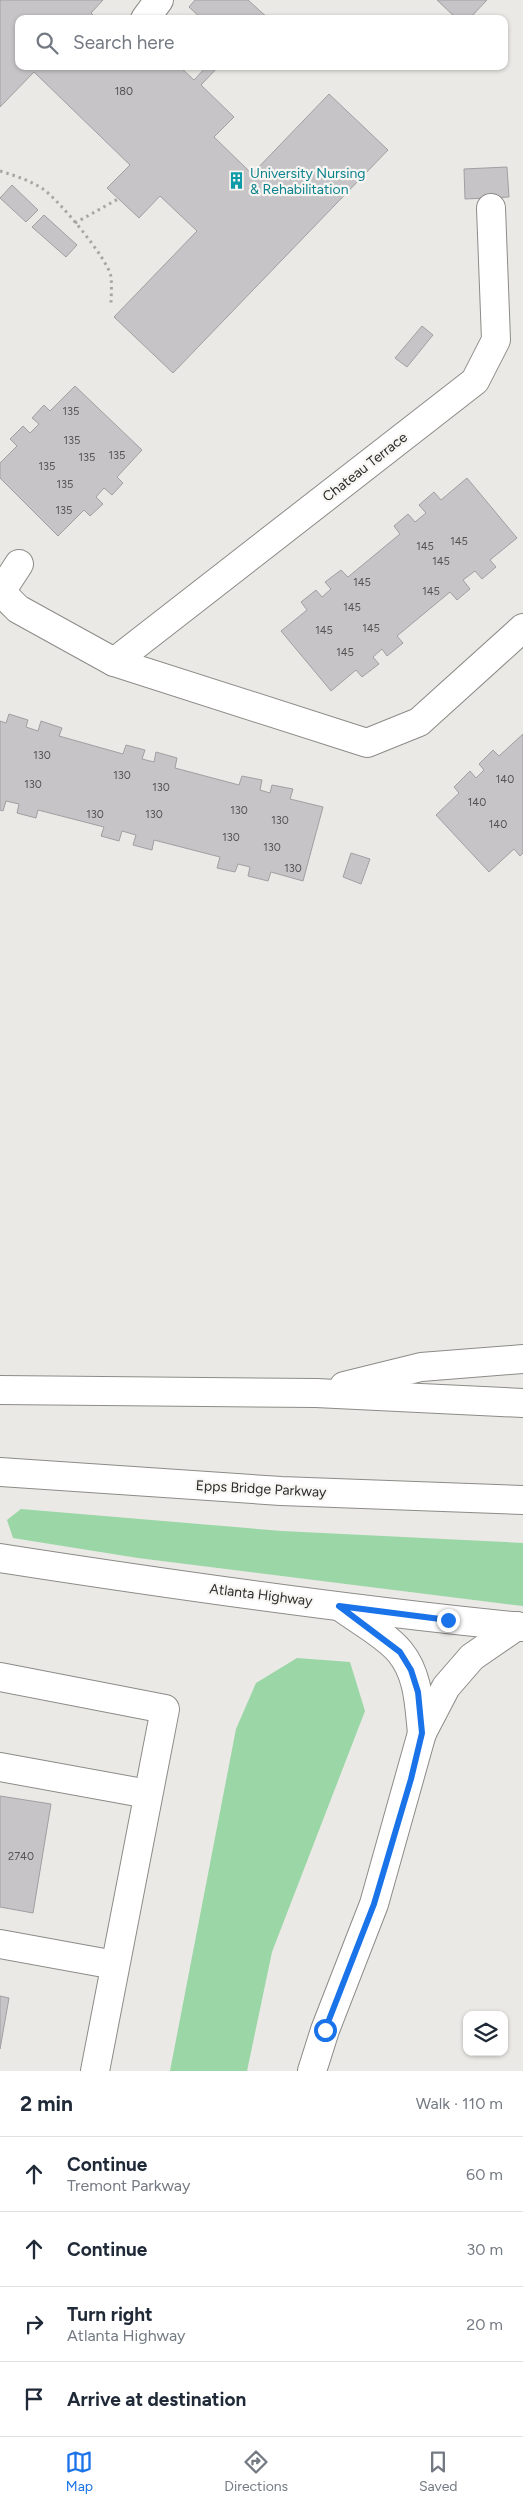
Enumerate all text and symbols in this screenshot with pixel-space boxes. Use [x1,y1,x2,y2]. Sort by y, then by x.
search box [15,15,508,70]
icon: search [33,29,61,57]
text: Search here [73,31,175,54]
house number: 180 [115,85,133,98]
place label: University Nursing & Rehabilitation [250,165,366,198]
building icon: University Nursing & Rehabilitation [226,171,246,191]
house number: 135 [63,405,79,418]
street label: Chateau Terrace [319,428,411,505]
house number: 135 [64,434,80,447]
house number: 135 [109,449,125,462]
house number: 135 [79,451,95,464]
house number: 135 [39,460,55,473]
house number: 135 [57,478,73,491]
house number: 135 [56,504,72,517]
house number: 145 [450,535,468,548]
house number: 145 [416,540,434,553]
house number: 145 [432,555,450,568]
house number: 145 [353,576,371,589]
house number: 145 [422,585,440,598]
house number: 145 [343,601,361,614]
house number: 145 [362,622,380,635]
house number: 145 [315,624,333,637]
house number: 145 [336,646,354,659]
house number: 130 [33,749,51,762]
house number: 130 [113,769,131,782]
house number: 140 [496,773,514,786]
house number: 130 [24,778,42,791]
house number: 130 [152,781,170,794]
house number: 140 [468,796,486,809]
house number: 130 [230,804,248,817]
house number: 130 [86,808,104,821]
house number: 130 [145,808,163,821]
house number: 130 [271,814,289,827]
house number: 140 [489,818,507,831]
house number: 130 [222,831,240,844]
house number: 130 [263,841,281,854]
house number: 130 [284,862,302,875]
street label: Epps Bridge Parkway [195,1477,327,1501]
street label: Atlanta Highway [209,1580,314,1610]
route end [437,1609,460,1632]
house number: 2740 [8,1850,34,1863]
map controls [463,2011,508,2056]
button: layers [463,2011,508,2056]
route start [314,2019,337,2042]
text: 2 min [20,2091,73,2116]
text: Walk · 110 m [416,2094,503,2113]
text: Continue [67,2153,147,2176]
icon: ahead [20,2160,48,2188]
text: 60 m [466,2165,503,2184]
text: Tremont Parkway [67,2176,190,2195]
icon: ahead [20,2235,48,2263]
text: Continue [67,2238,147,2261]
text: 30 m [466,2240,503,2259]
text: Turn right [67,2303,153,2326]
icon: right [20,2310,48,2338]
text: 20 m [466,2315,503,2334]
text: Atlanta Highway [67,2326,185,2345]
icon: arrive [20,2385,48,2413]
text: Arrive at destination [67,2388,246,2411]
tab: Map [65,2448,93,2495]
tab: Directions [224,2448,288,2495]
tab: Saved [419,2448,458,2495]

